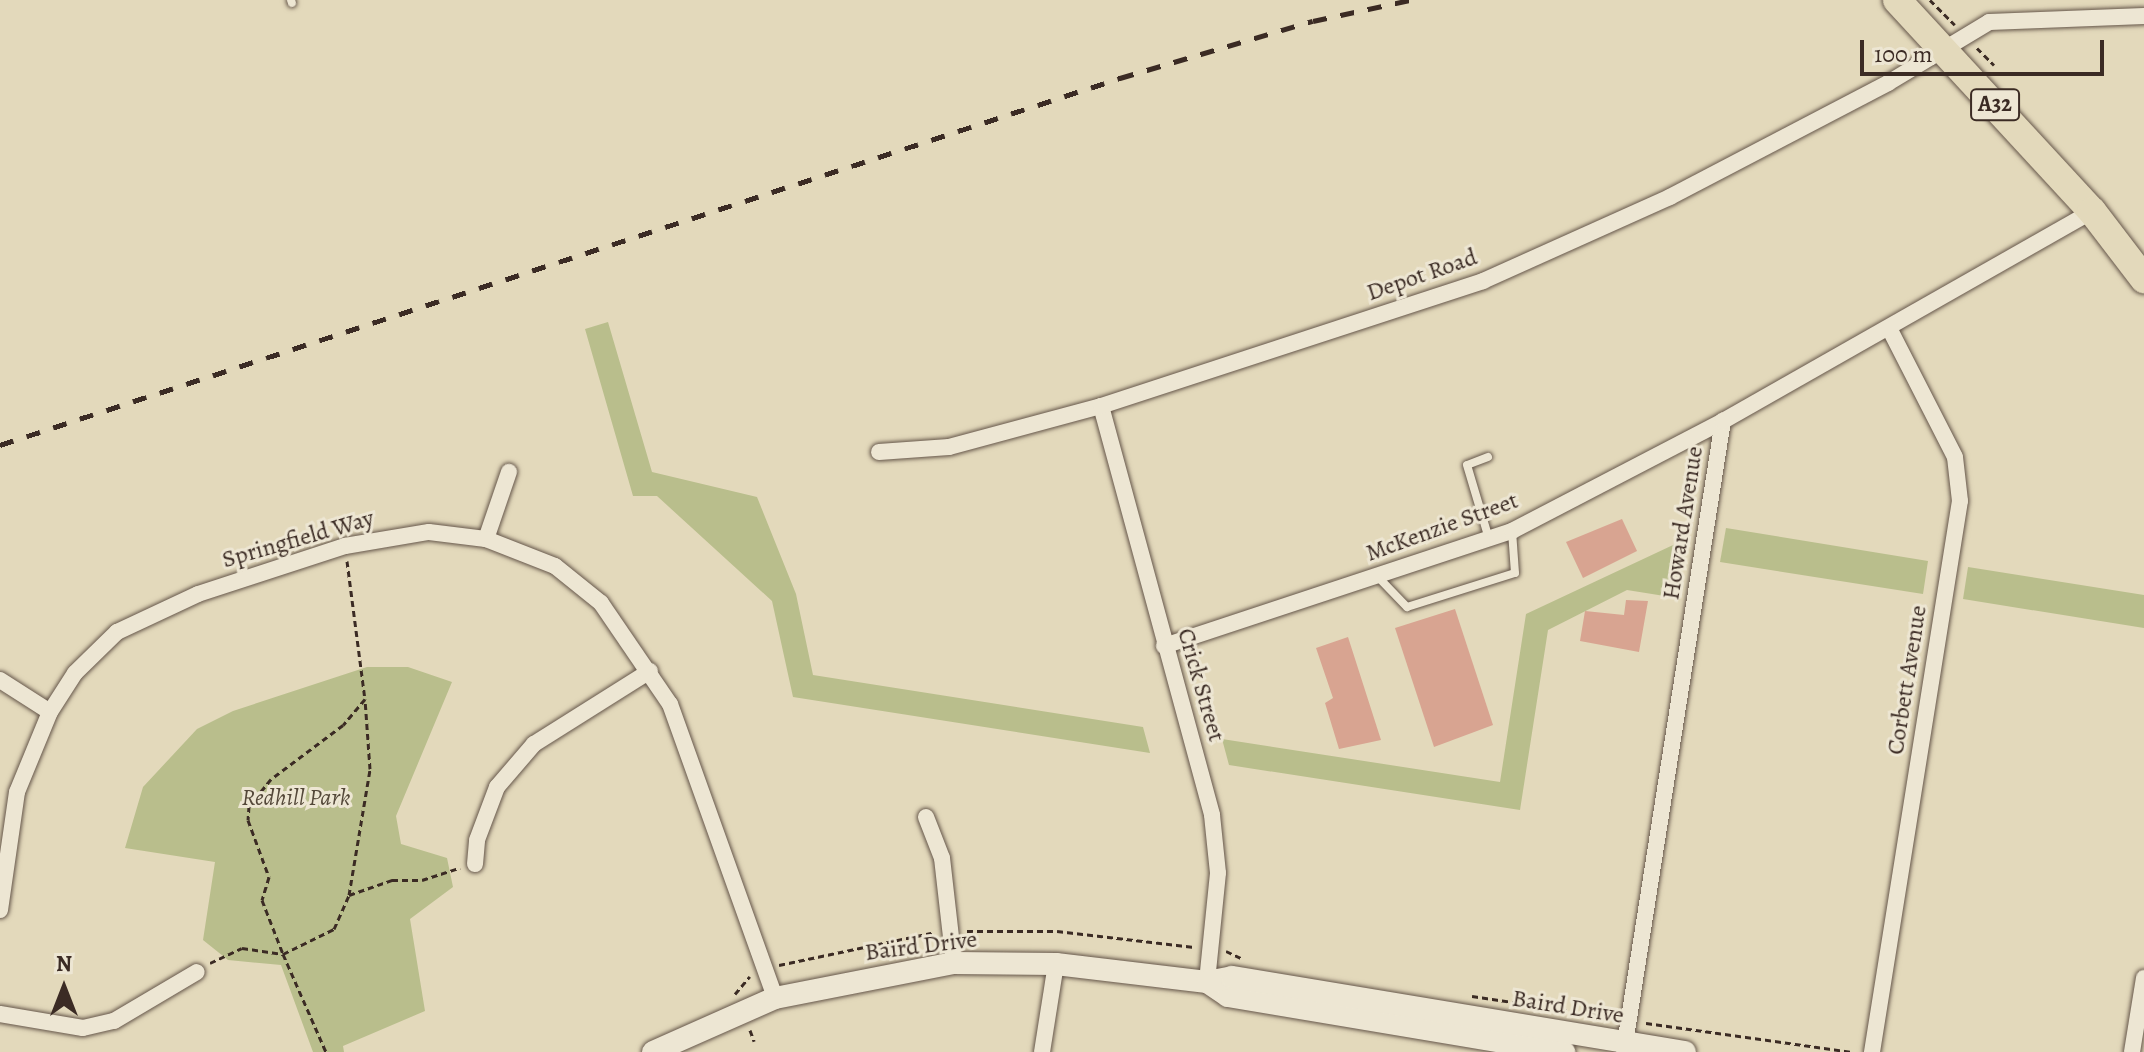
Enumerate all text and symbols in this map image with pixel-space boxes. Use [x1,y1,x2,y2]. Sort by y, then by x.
scale bar [1864,24,2108,74]
text: 100 m [1874,38,1933,70]
road number: A32 [1969,87,2021,123]
street label: Depot Road [1363,243,1481,307]
street label: Howard Avenue [1657,444,1709,602]
street label: McKenzie Street [1362,486,1522,568]
street label: Springfield Way [219,504,377,574]
street label: Corbett Avenue [1881,603,1933,757]
street label: Crick Street [1171,625,1231,745]
park label: Redhill Park [242,784,350,812]
street label: Baird Drive [863,925,979,967]
north arrow [24,948,104,1028]
text: N [56,949,72,979]
street label: Baird Drive [1510,984,1626,1030]

